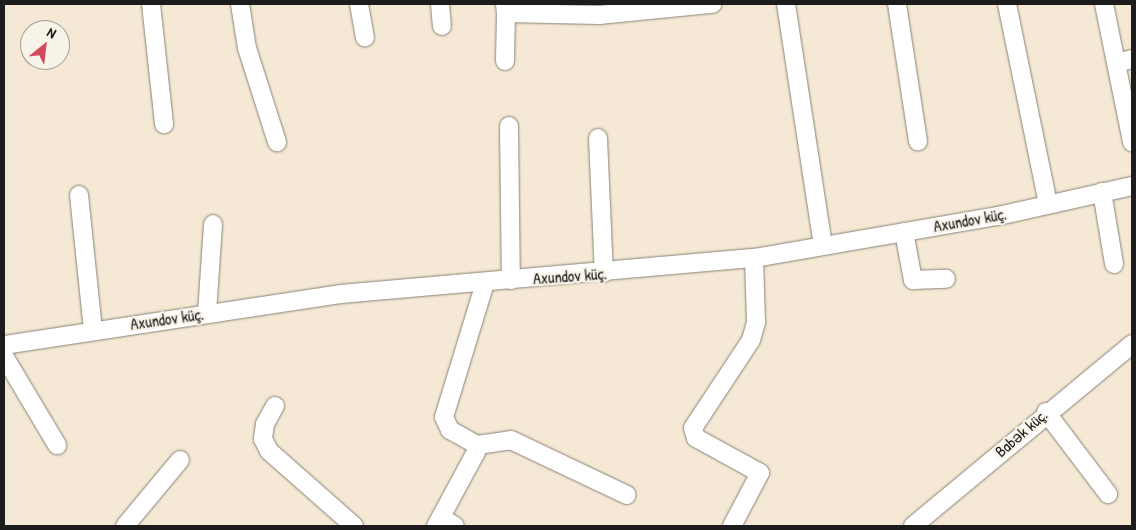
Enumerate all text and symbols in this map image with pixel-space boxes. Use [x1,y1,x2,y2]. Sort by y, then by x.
north arrow [20,20,70,70]
text: N [44,22,60,42]
street label: Axundov küç. [932,204,1008,236]
street label: Axundov küç. [532,264,608,288]
street label: Axundov küç. [129,304,205,334]
street label: Babək küç. [991,405,1051,461]

